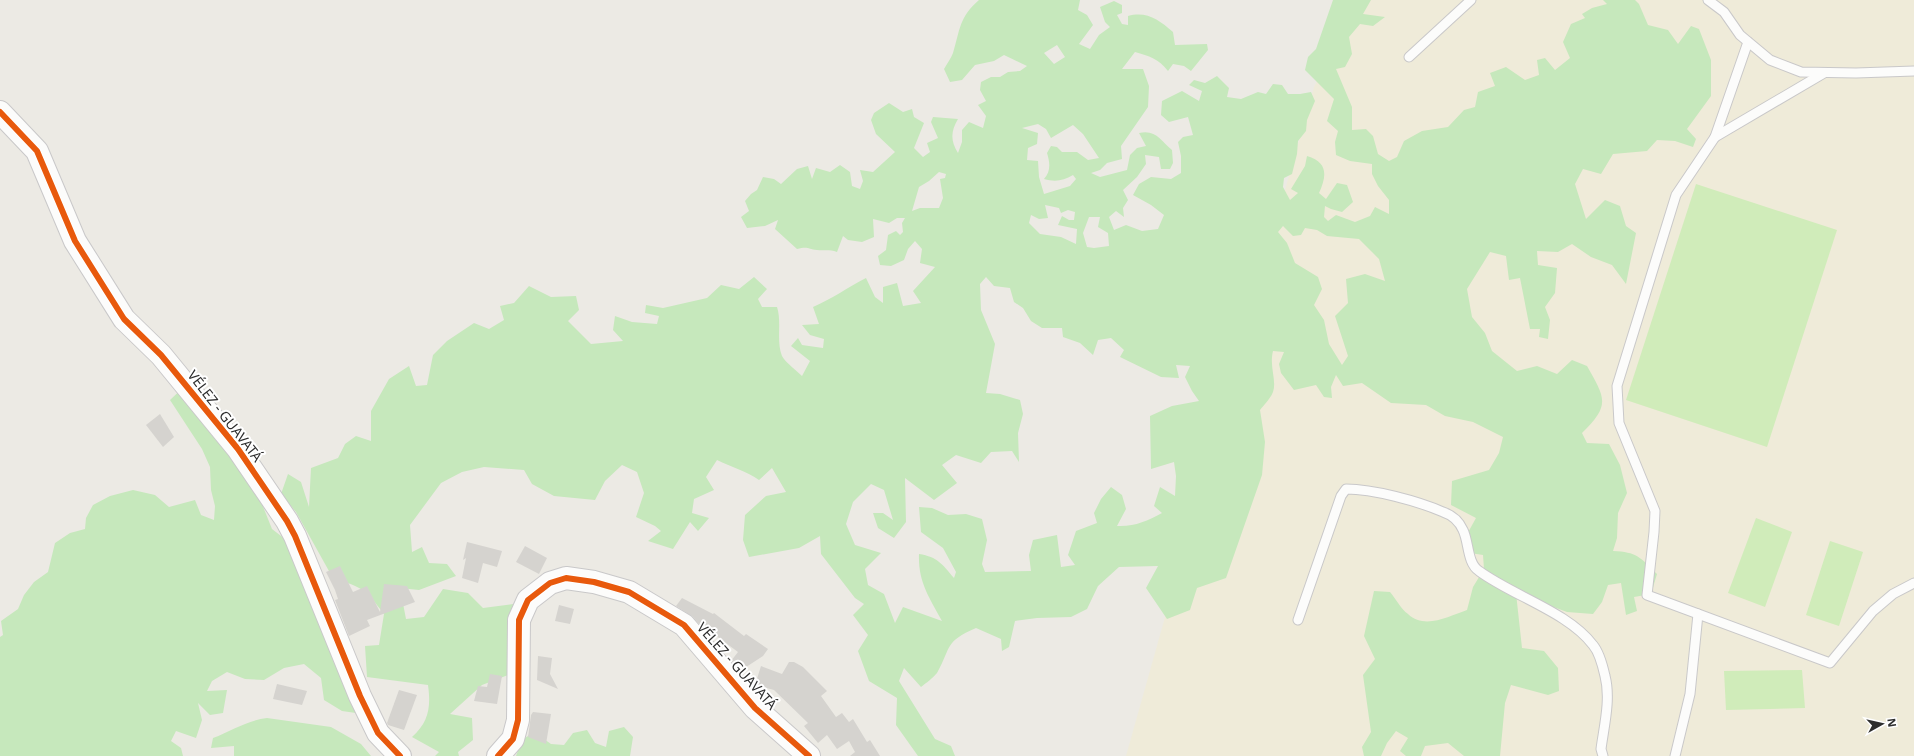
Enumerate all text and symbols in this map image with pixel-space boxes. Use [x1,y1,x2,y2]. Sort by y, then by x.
street label: VÉLEZ - GUAVATÁ [184,366,267,465]
street label: VÉLEZ - GUAVATÁ [693,618,782,713]
north arrow [1862,704,1902,744]
text: N [1884,717,1900,728]

